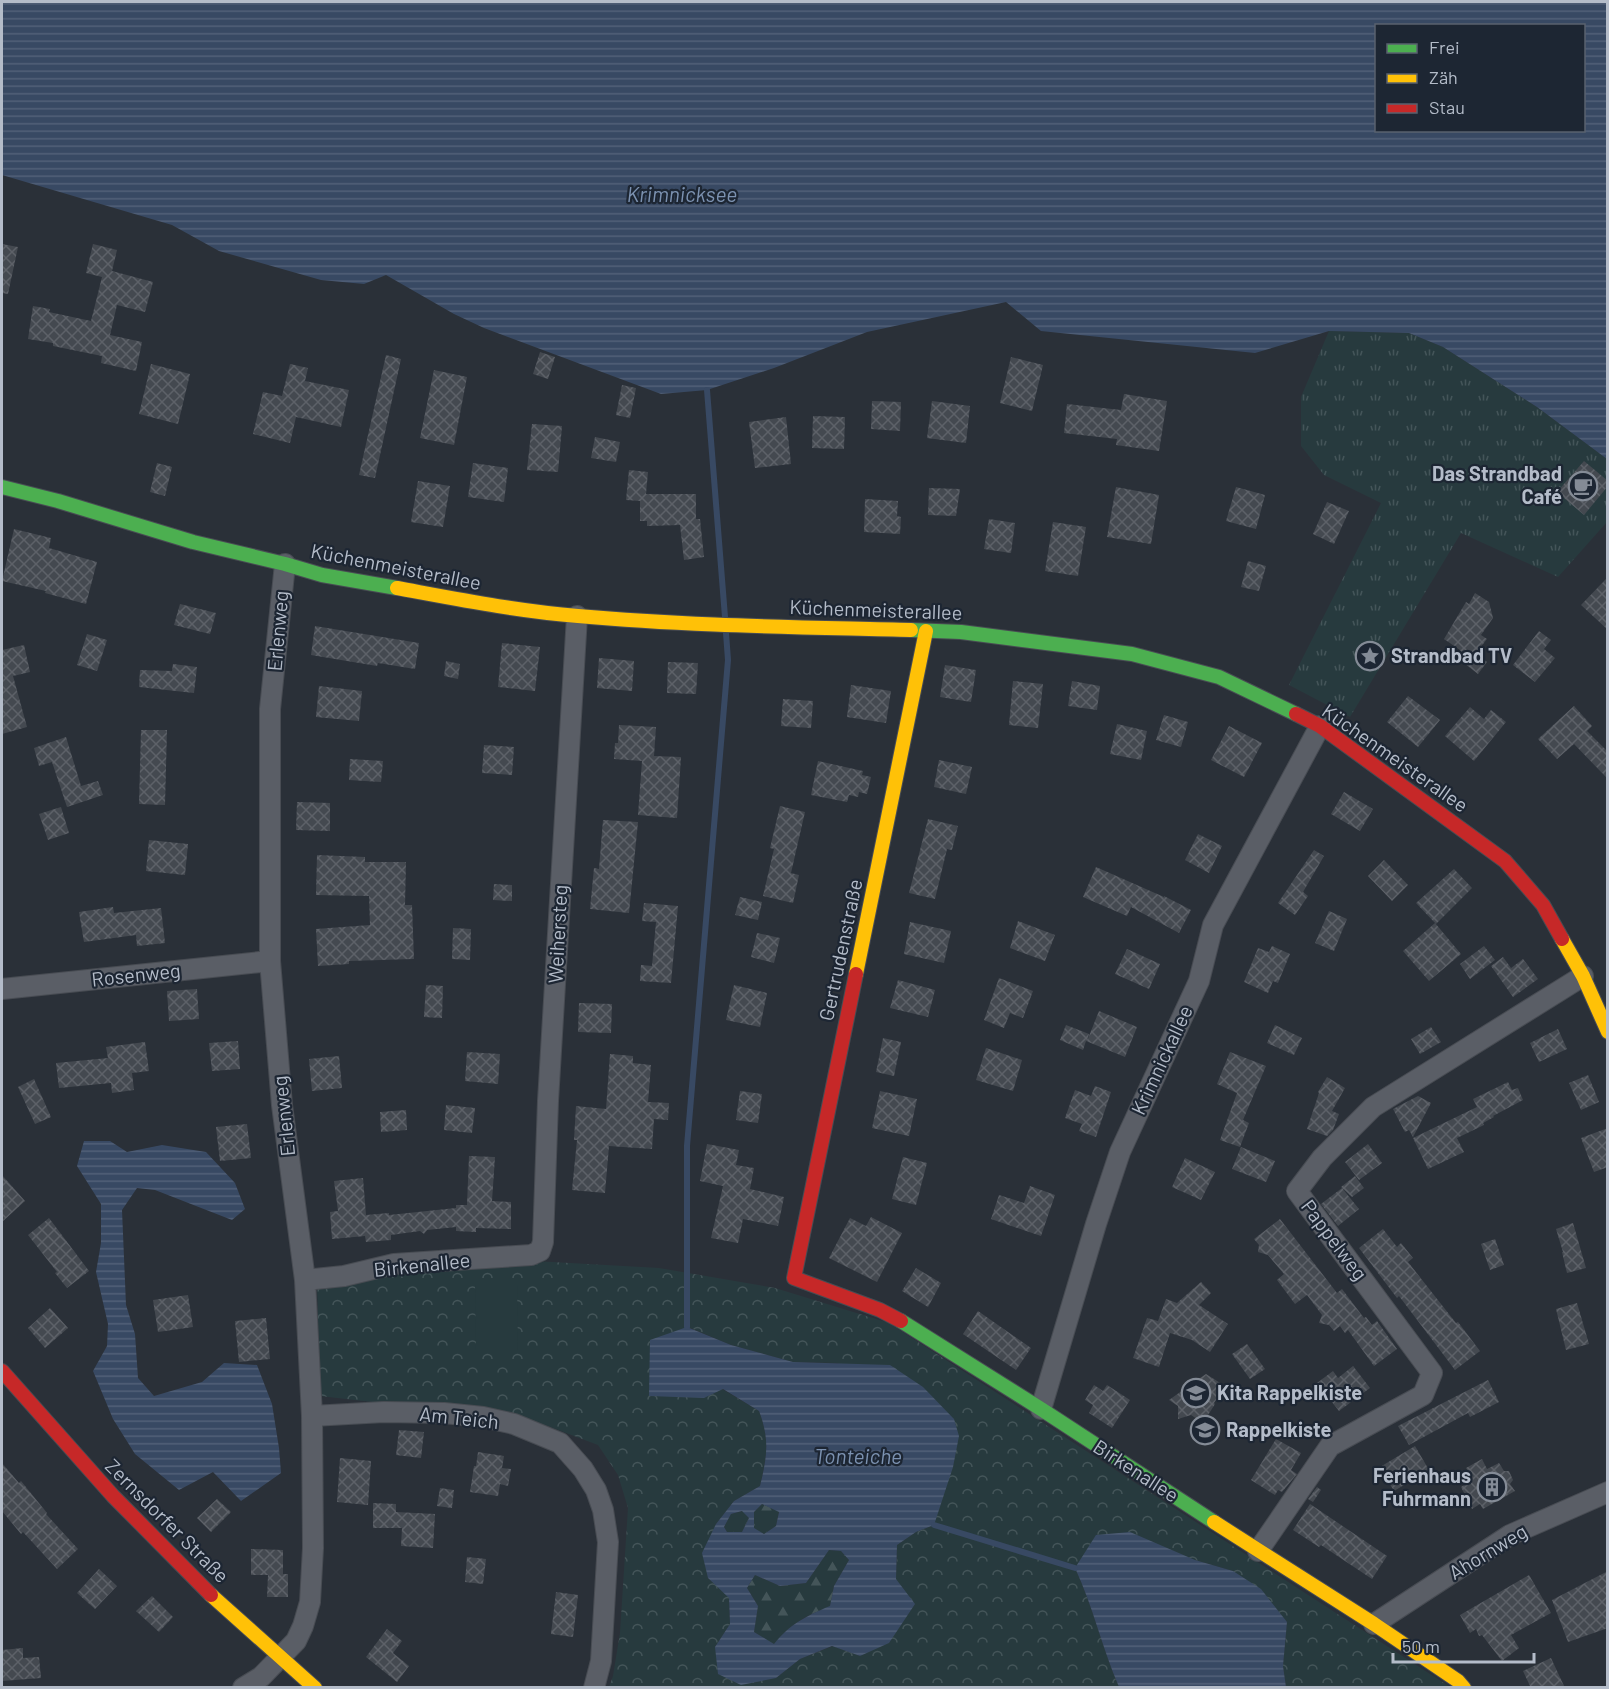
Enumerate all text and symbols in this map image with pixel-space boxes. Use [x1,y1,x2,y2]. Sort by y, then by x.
legend [1375,24,1585,132]
text: Frei [1429,36,1460,58]
text: Zäh [1429,66,1458,88]
text: Stau [1429,96,1465,118]
water label: Krimnicksee [627,181,737,206]
place label: Das Strandbad Café [1432,461,1562,508]
cafe icon: Das Strandbad Café [1567,470,1599,502]
street label: Küchenmeisterallee [309,538,483,594]
street label: Erlenweg [262,590,292,672]
street label: Küchenmeisterallee [789,594,963,624]
place icon: Strandbad TV [1354,640,1386,672]
place label: Strandbad TV [1391,643,1512,667]
street label: Küchenmeisterallee [1318,698,1473,817]
street label: Gertrudenstraße [813,877,867,1023]
street label: Weihersteg [542,884,572,984]
street label: Rosenweg [90,957,182,991]
street label: Krimnickallee [1125,1001,1197,1118]
street label: Erlenweg [267,1075,299,1157]
street label: Pappelweg [1297,1194,1373,1284]
street label: Birkenallee [373,1247,471,1281]
school or university icon: Kita Rappelkiste [1180,1377,1212,1409]
place label: Kita Rappelkiste [1217,1380,1362,1404]
street label: Am Teich [418,1401,500,1433]
school or university icon: Rappelkiste [1189,1414,1221,1446]
place label: Rappelkiste [1226,1417,1332,1441]
street label: Birkenallee [1089,1434,1184,1507]
water label: Tonteiche [814,1443,902,1468]
street label: Zernsdorfer Straße [101,1453,235,1587]
place label: Ferienhaus Fuhrmann [1373,1463,1471,1510]
building icon: Ferienhaus Fuhrmann [1476,1471,1508,1503]
street label: Ahornweg [1444,1518,1531,1584]
scale bar [1393,1626,1534,1664]
text: 50 m [1402,1635,1440,1657]

